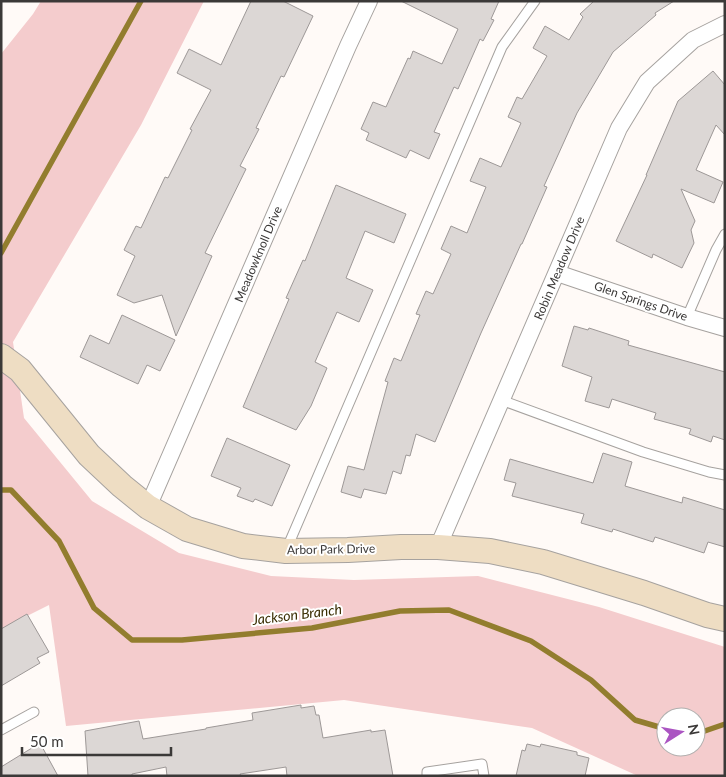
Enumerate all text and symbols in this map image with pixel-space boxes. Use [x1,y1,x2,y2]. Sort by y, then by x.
street label: Meadowknoll Drive [231,204,285,304]
street label: Robin Meadow Drive [530,214,588,322]
street label: Glen Springs Drive [592,278,690,324]
street label: Arbor Park Drive [287,541,375,557]
water label: Jackson Branch [250,600,343,628]
north arrow [656,707,706,757]
text: N [685,723,704,736]
scale bar [22,724,171,756]
text: 50 m [30,732,64,750]

